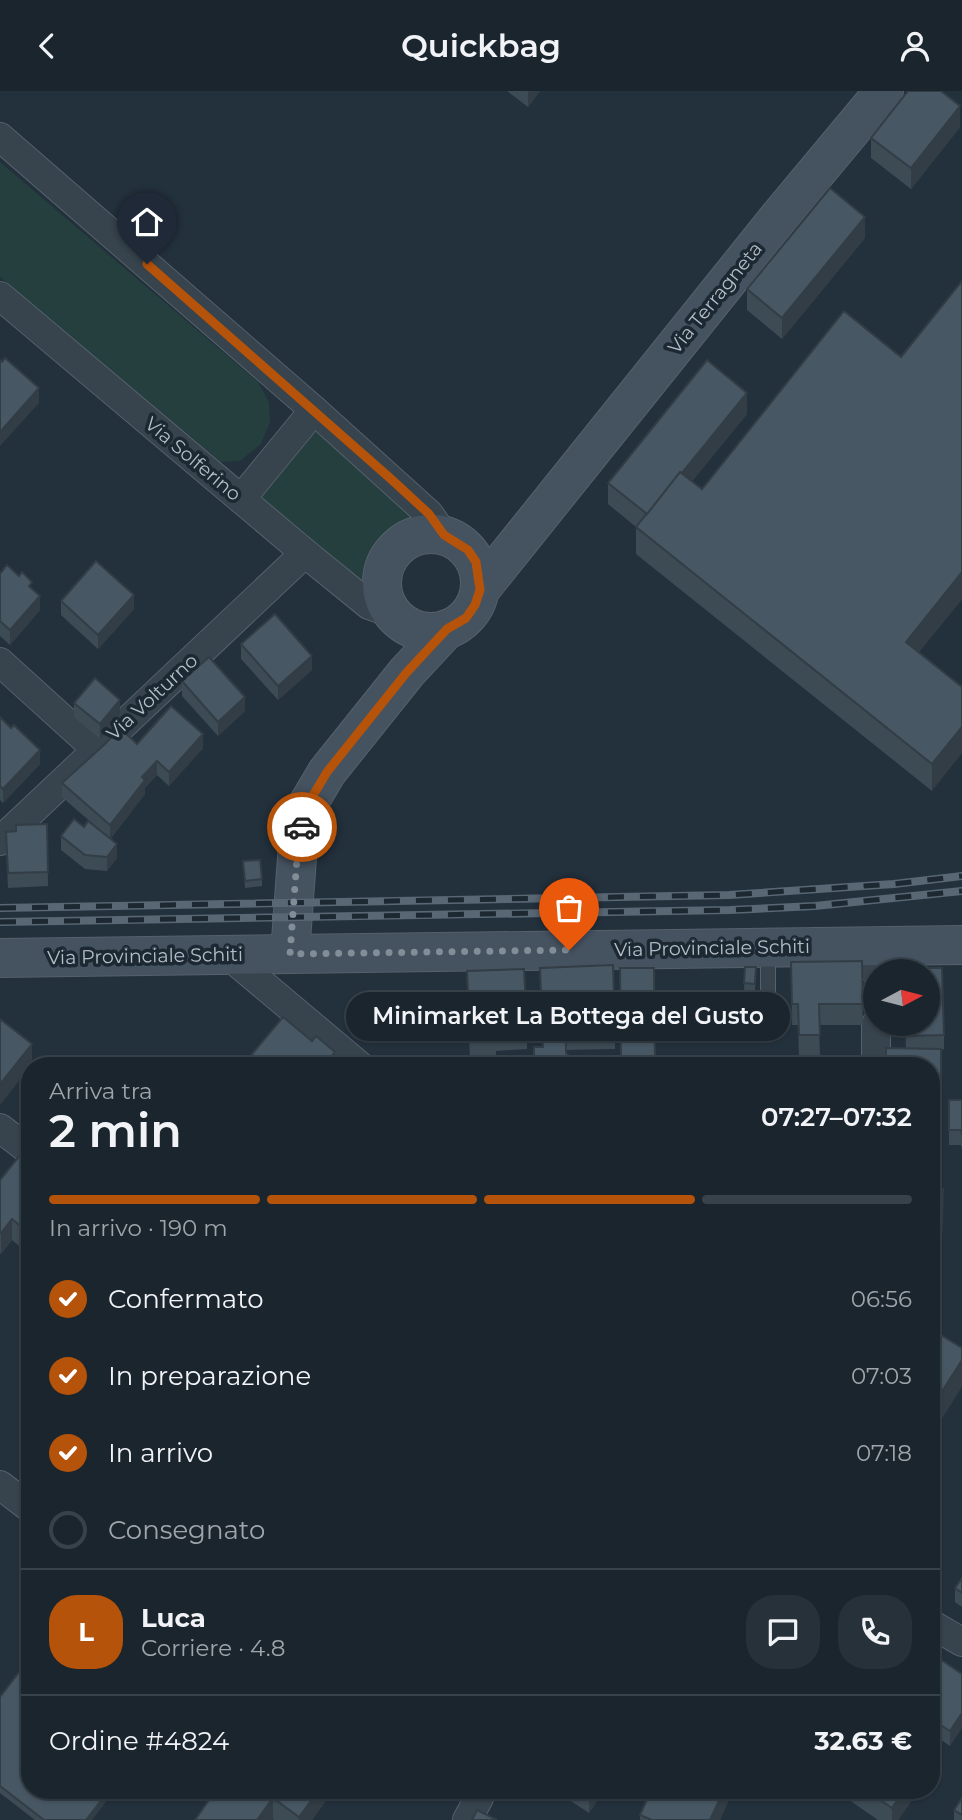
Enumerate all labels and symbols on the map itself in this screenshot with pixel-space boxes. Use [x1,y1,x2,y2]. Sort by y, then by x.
pin [117,192,177,264]
street label: Via Terragneta [663,238,767,358]
street label: Via Solferino [140,412,246,506]
street label: Via Volturno [102,649,202,745]
courier [267,792,337,862]
pin [539,878,599,950]
street label: Via Provinciale Schiti [614,935,810,961]
street label: Via Provinciale Schiti [47,943,243,969]
north arrow [863,959,940,1036]
callout: Minimarket La Bottega del Gusto [347,992,791,1041]

